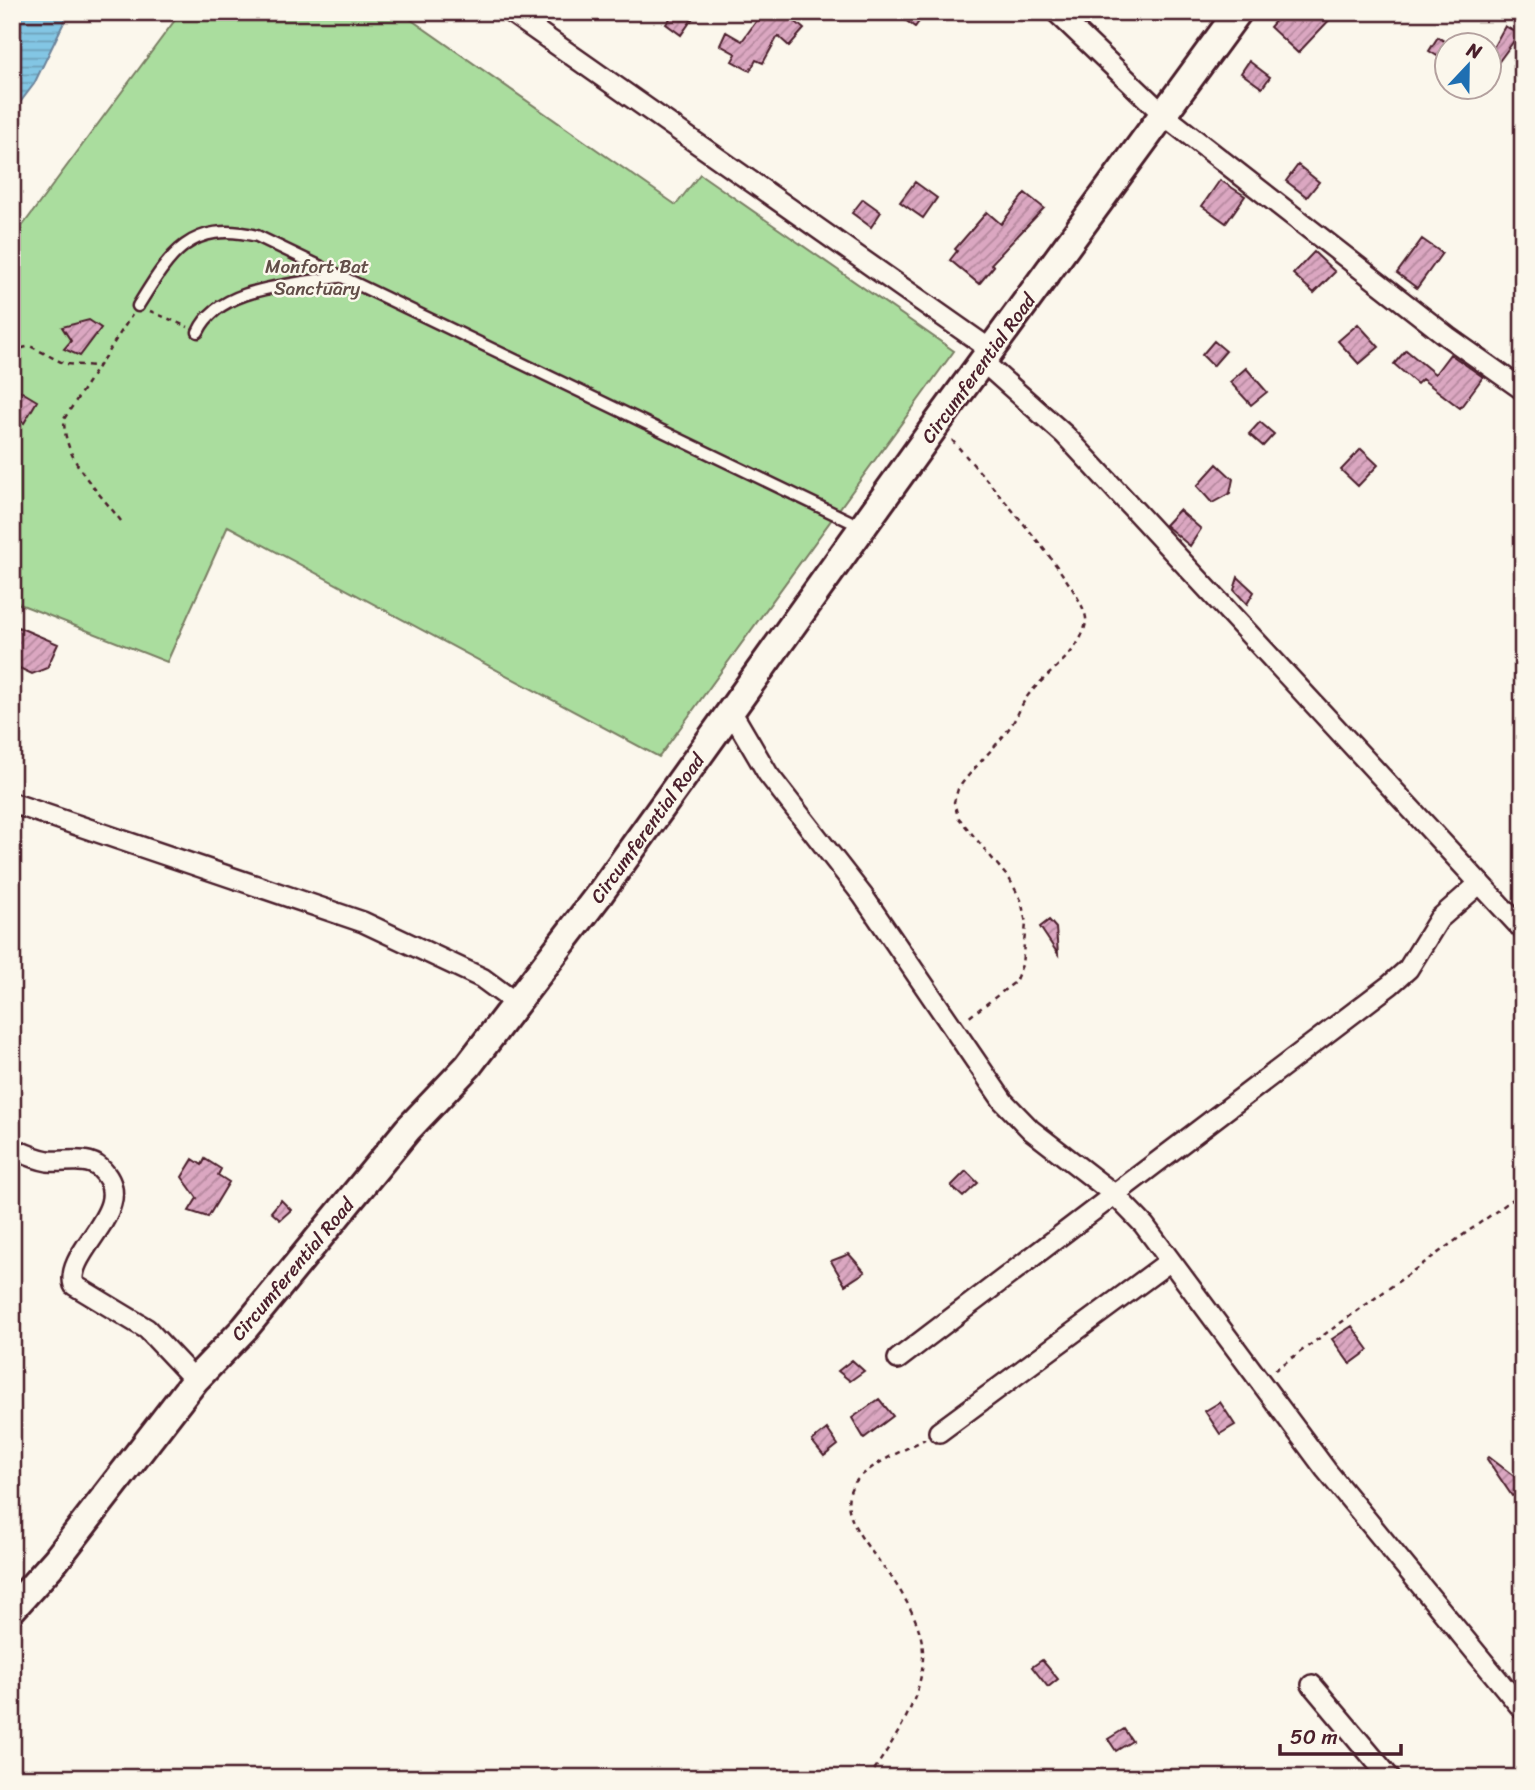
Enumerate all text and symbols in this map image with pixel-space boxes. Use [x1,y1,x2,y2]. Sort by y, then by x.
north arrow [1434,32,1504,102]
text: N [1461,33,1487,69]
park label: Monfort Bat Sanctuary [265,250,369,305]
street label: Circumferential Road [913,285,1045,450]
street label: Circumferential Road [582,745,714,910]
street label: Circumferential Road [222,1189,364,1348]
scale bar [1280,1713,1400,1757]
text: 50 m [1290,1718,1338,1756]

